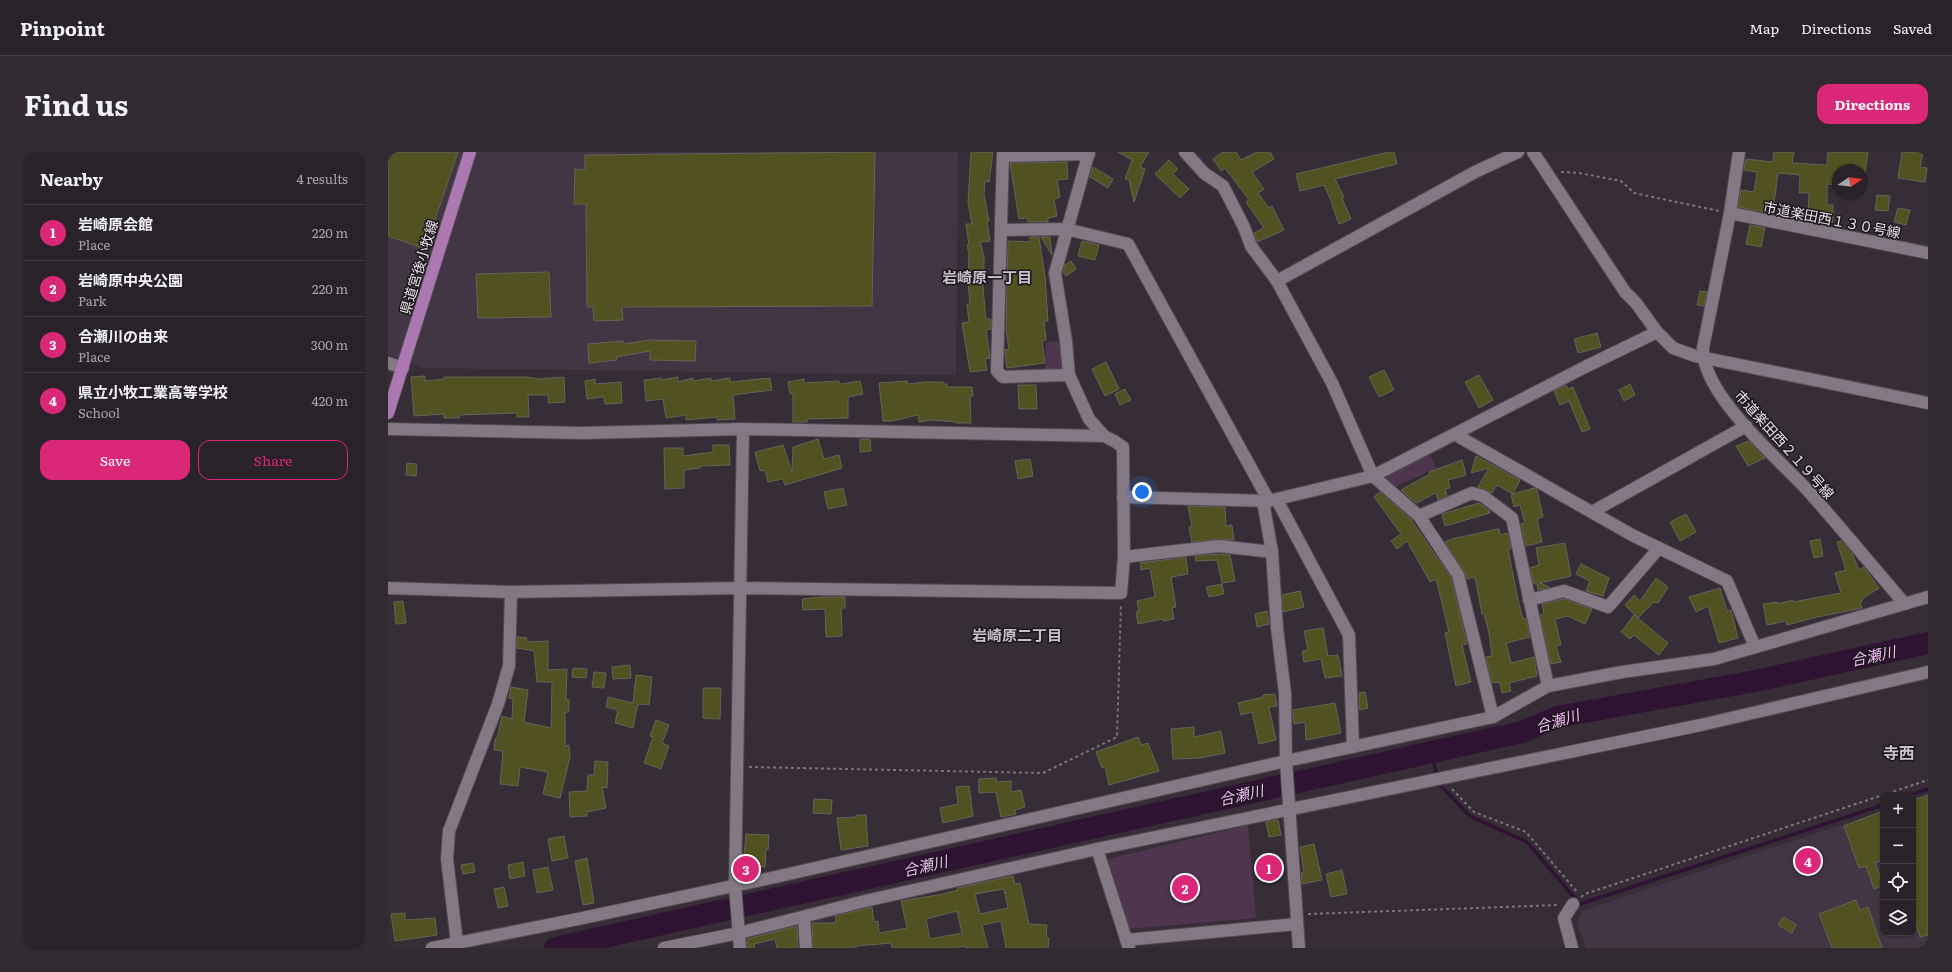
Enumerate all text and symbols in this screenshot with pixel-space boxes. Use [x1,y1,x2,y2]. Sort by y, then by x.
text: Pinpoint [20,14,105,42]
text: Map [1749,18,1779,38]
text: Directions [1801,18,1871,38]
text: Saved [1893,18,1932,38]
text: Find us [24,83,128,125]
button: Directions [1817,84,1928,124]
north arrow [1832,164,1868,200]
text: Nearby [40,166,103,191]
text: 4 results [297,169,348,188]
street label: 市道楽田西１３０号線 [1761,196,1903,242]
text: 岩崎原会館 [78,212,153,235]
street label: 県道宮後小牧線 [394,217,442,317]
text: 1 [50,223,56,242]
text: 220 m [312,223,348,242]
text: Place [78,235,110,254]
district label: 岩崎原一丁目 [942,265,1032,288]
text: 岩崎原中央公園 [78,268,183,291]
text: 2 [50,279,56,298]
text: 220 m [312,279,348,298]
text: Park [78,291,107,310]
text: 合瀬川の由来 [78,324,168,347]
text: 3 [49,335,57,354]
text: 300 m [311,335,348,354]
text: Place [78,347,110,366]
text: 県立小牧工業高等学校 [78,380,228,403]
street label: 市道楽田西２１９号線 [1731,385,1839,503]
text: 4 [49,391,57,410]
text: 420 m [312,391,348,410]
text: School [78,403,120,422]
button: Save [40,440,190,480]
button: Share [198,440,348,480]
your location [1132,482,1152,502]
district label: 岩崎原二丁目 [972,623,1062,646]
water label: 合瀬川 [1849,639,1899,671]
water label: 合瀬川 [1532,702,1584,738]
district label: 寺西 [1883,740,1915,764]
water label: 合瀬川 [1216,777,1267,810]
map controls [1880,792,1916,936]
button: + [1880,792,1916,828]
button: − [1880,828,1916,864]
pin: 4 [1795,846,1821,876]
water label: 合瀬川 [900,848,951,881]
pin: 1 [1256,853,1282,883]
pin: 3 [733,854,759,884]
button: locate [1880,864,1916,900]
pin: 2 [1172,873,1198,903]
button: layers [1880,900,1916,936]

